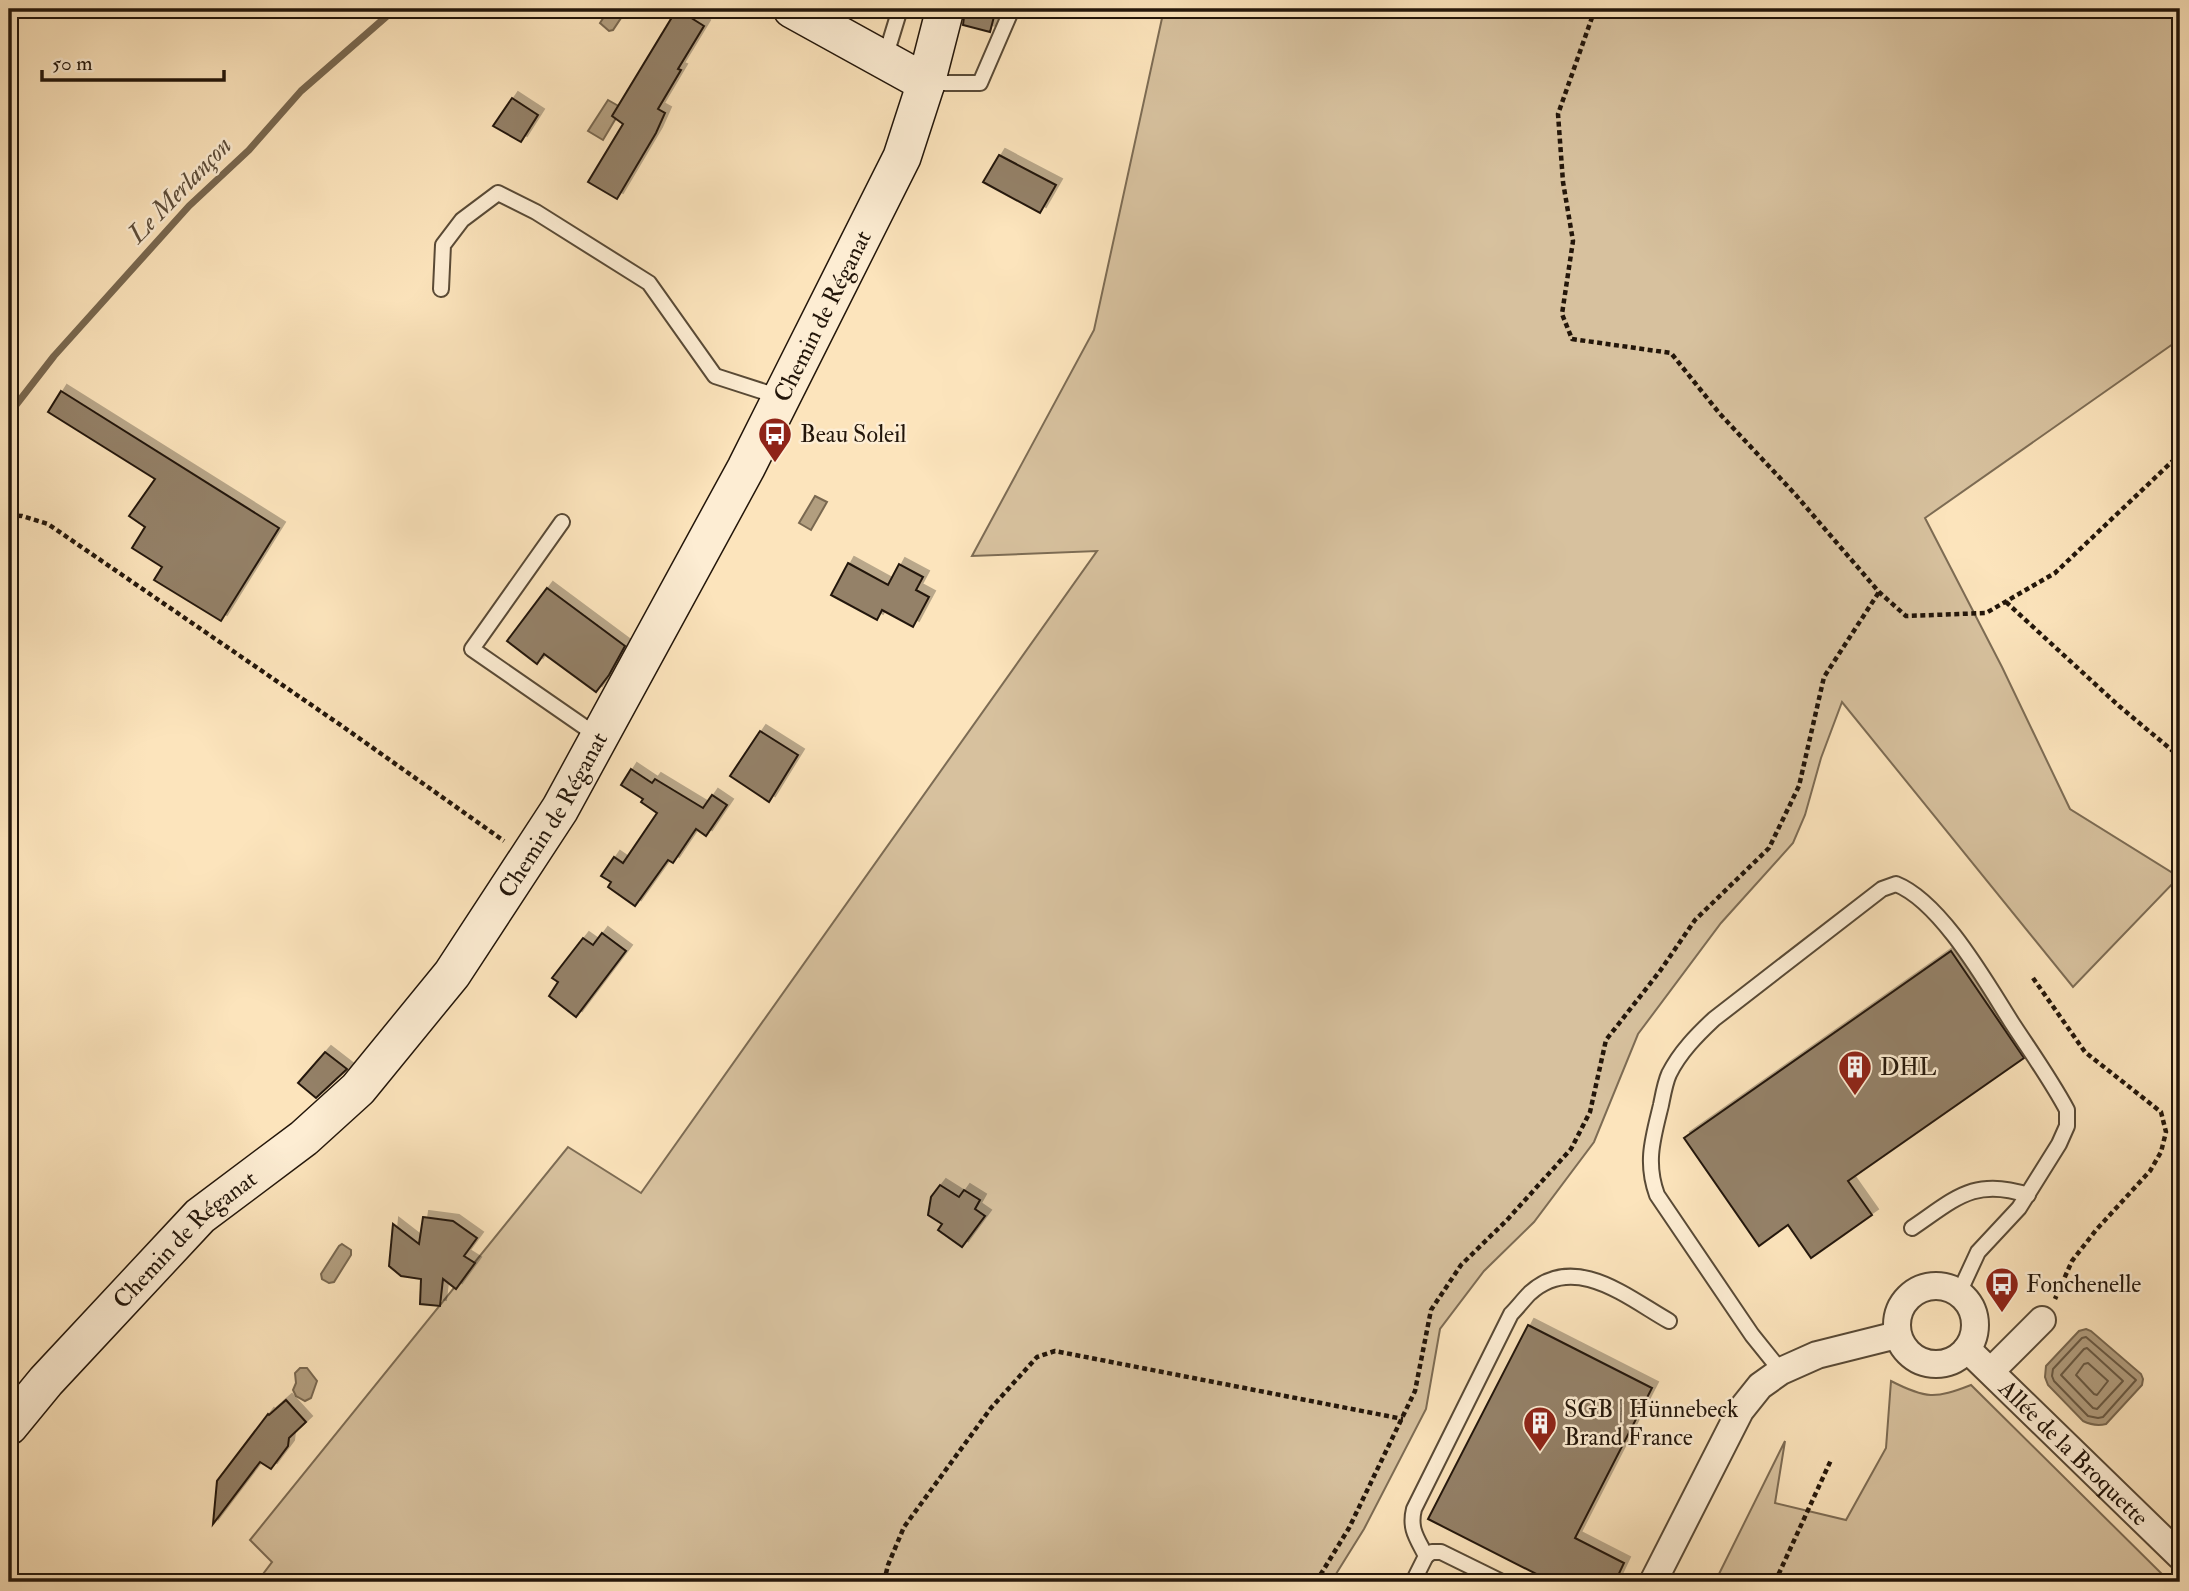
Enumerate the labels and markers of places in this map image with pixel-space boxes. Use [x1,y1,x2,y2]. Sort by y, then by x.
bus stop icon: Beau Soleil [756,415,794,464]
place label: Beau Soleil [800,419,907,450]
building icon: DHL [1836,1048,1874,1097]
place label: DHL [1880,1052,1937,1083]
bus stop icon: Fonchenelle [1983,1265,2021,1314]
place label: Fonchenelle [2026,1269,2141,1300]
place label: SGB | Hünnebeck Brand France [1564,1394,1739,1453]
building icon: SGB | Hünnebeck Brand France [1521,1404,1559,1453]

